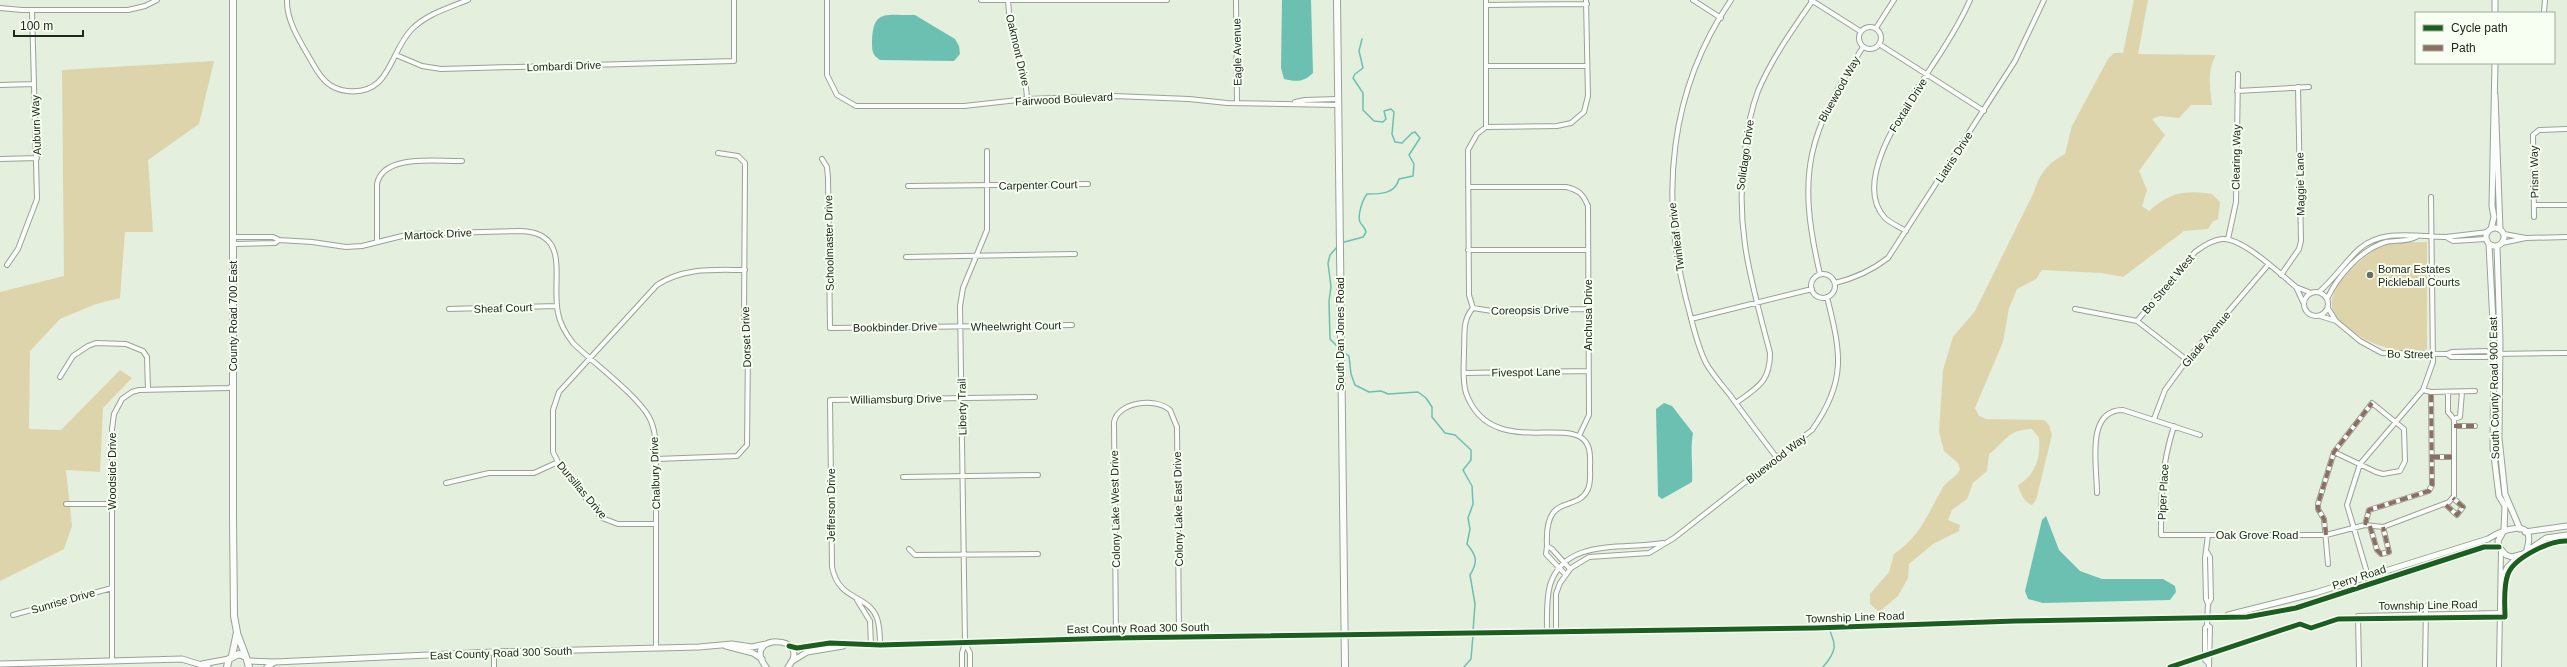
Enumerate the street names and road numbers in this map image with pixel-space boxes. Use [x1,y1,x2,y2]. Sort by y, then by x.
street label: Oakmont Drive [1004,13,1032,87]
street label: Eagle Avenue [1230,18,1244,86]
street label: Bluewood Way [1816,54,1862,124]
street label: Lombardi Drive [527,59,601,73]
street label: Foxtail Drive [1887,76,1929,134]
street label: Fairwood Boulevard [1015,90,1113,108]
street label: Auburn Way [29,94,43,155]
street label: Solidago Drive [1734,119,1756,191]
street label: Clearing Way [2229,124,2243,190]
street label: Liatris Drive [1933,129,1975,185]
street label: Prism Way [2528,145,2540,198]
street label: Maggie Lane [2293,152,2307,216]
street label: Carpenter Court [998,178,1078,192]
street label: Schoolmaster Drive [822,195,836,291]
street label: Twinleaf Drive [1666,202,1686,272]
street label: Martock Drive [404,226,472,242]
street label: Bo Street West [2140,252,2196,316]
street label: County Road 700 East [227,261,239,371]
street label: South Dan Jones Road [1334,277,1346,391]
street label: Anchusa Drive [1582,279,1594,351]
street label: Sheaf Court [473,301,533,315]
street label: Coreopsis Drive [1491,303,1569,317]
street label: Dorset Drive [739,306,753,368]
street label: Glade Avenue [2179,309,2233,369]
street label: South County Road 900 East [2487,317,2501,459]
street label: Wheelwright Court [971,319,1061,333]
street label: Bookbinder Drive [853,320,937,334]
street label: Bo Street [2387,348,2433,360]
street label: Fivespot Lane [1491,365,1561,379]
street label: Liberty Trail [956,378,968,436]
street label: Williamsburg Drive [850,392,942,406]
street label: Woodside Drive [106,432,118,510]
street label: Bluewood Way [1744,432,1809,486]
street label: Chalbury Drive [648,436,662,510]
street label: Colony Lake West Drive [1108,450,1122,568]
street label: Colony Lake East Drive [1171,451,1185,567]
street label: Dursillas Drive [555,459,609,521]
street label: Piper Place [2156,464,2170,520]
street label: Jefferson Drive [825,468,837,542]
street label: Oak Grove Road [2216,529,2298,541]
street label: Perry Road [2331,563,2387,591]
street label: Sunrise Drive [30,586,96,616]
street label: Township Line Road [2378,598,2478,612]
street label: Township Line Road [1805,609,1905,625]
street label: East County Road 300 South [1067,621,1209,635]
street label: East County Road 300 South [430,645,572,661]

